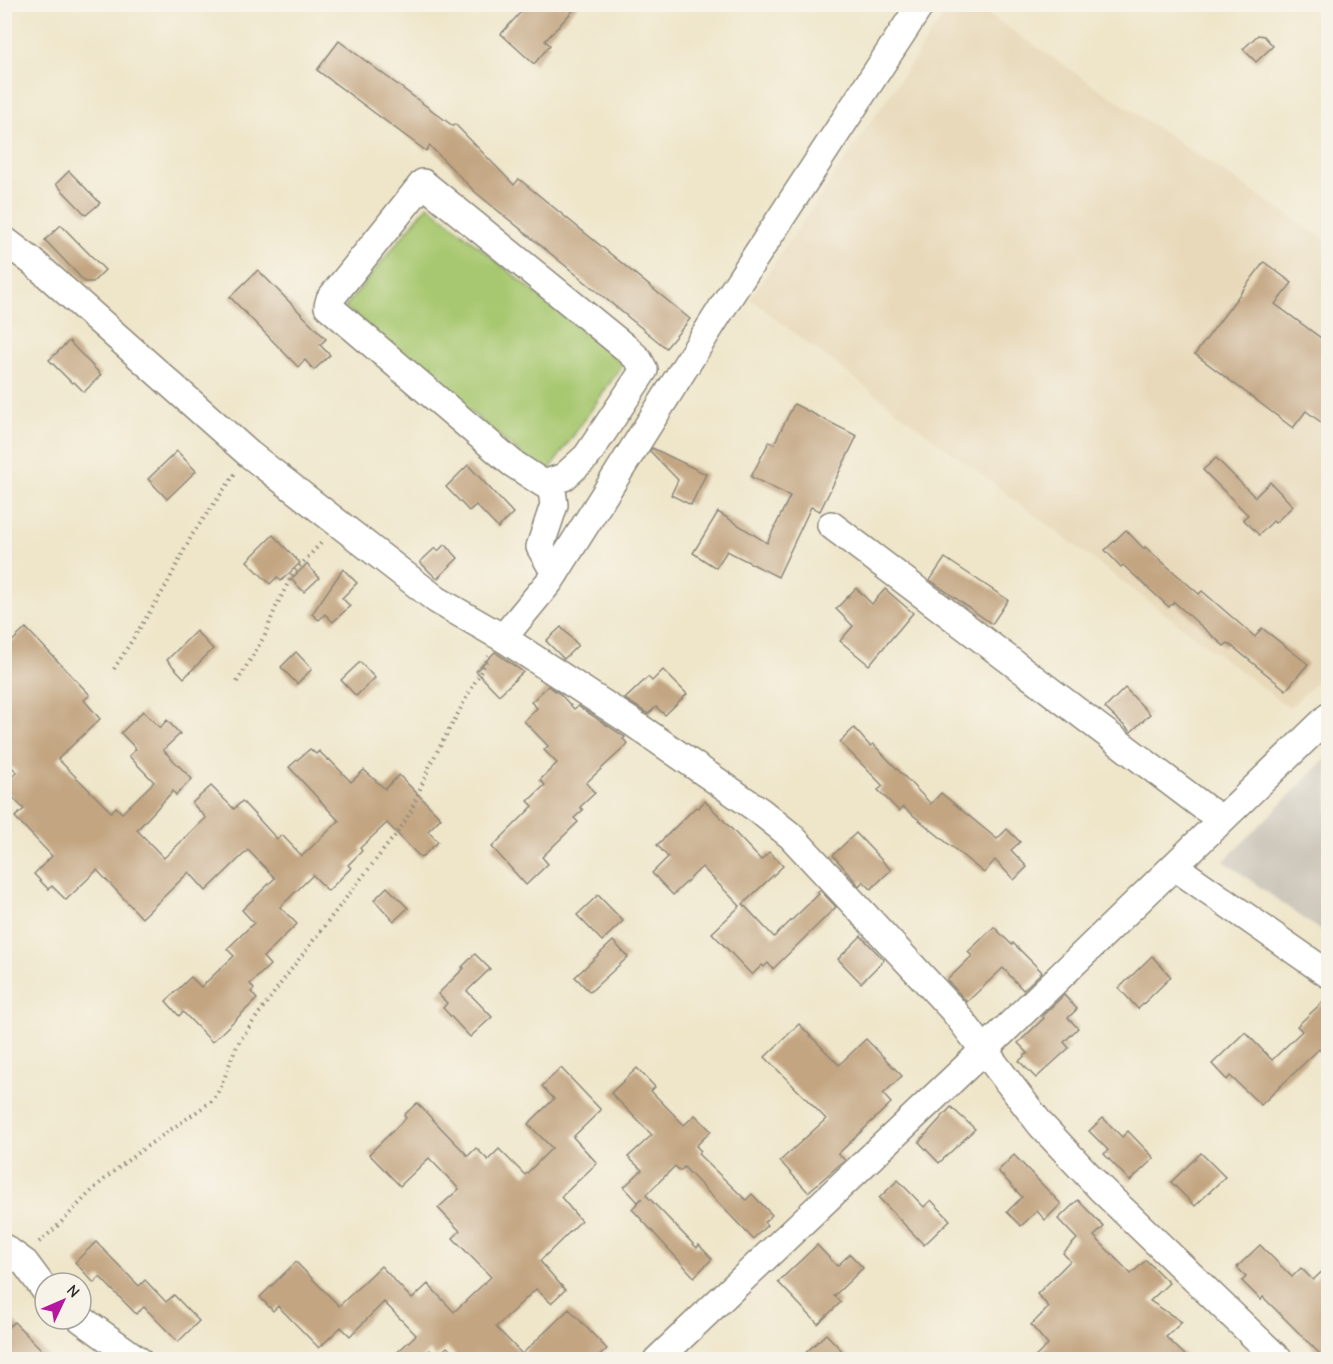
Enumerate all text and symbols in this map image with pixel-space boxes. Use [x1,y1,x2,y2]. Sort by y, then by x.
north arrow [33,1271,93,1331]
text: N [63,1281,83,1301]

